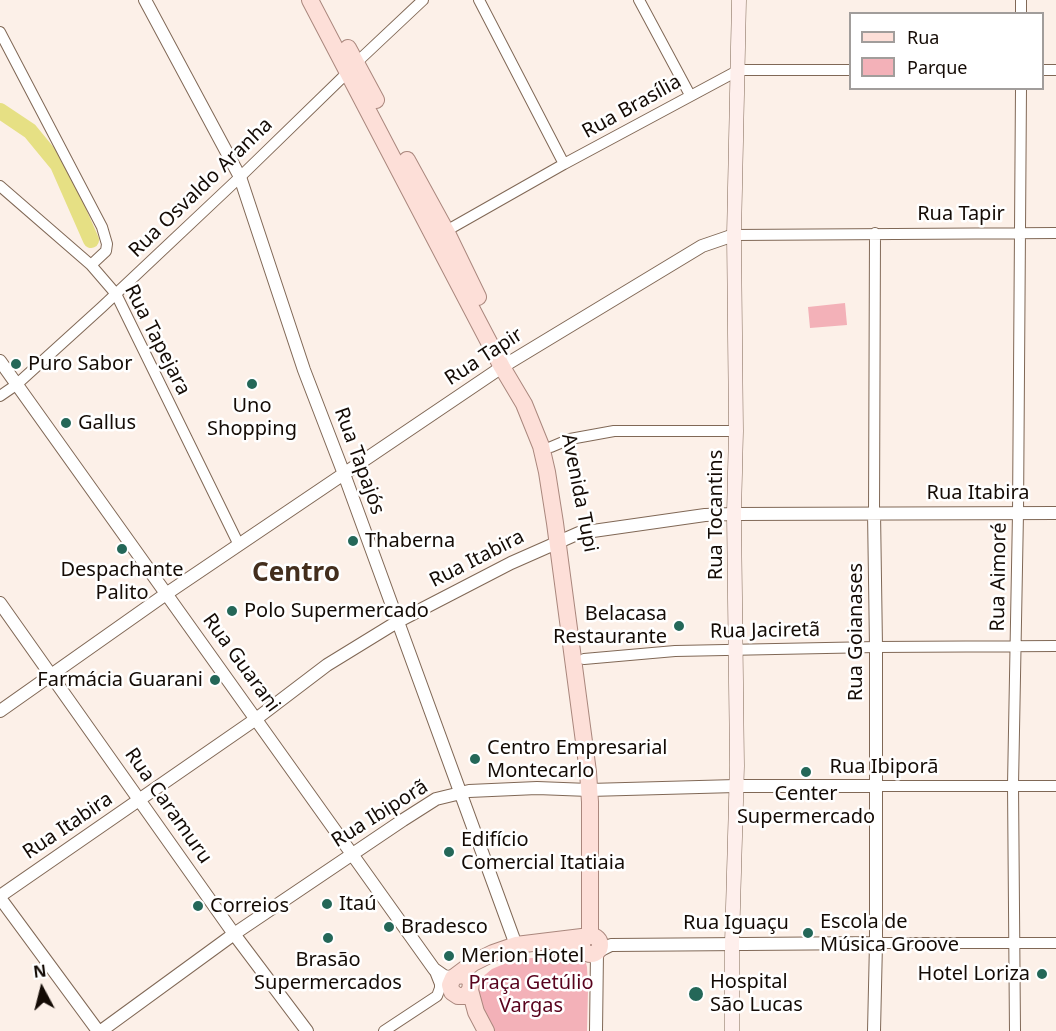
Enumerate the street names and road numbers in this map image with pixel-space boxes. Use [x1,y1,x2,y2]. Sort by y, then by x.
street label: Rua Brasília [578,70,686,144]
street label: Rua Osvaldo Aranha [124,113,278,263]
street label: Rua Tapir [917,202,1005,226]
street label: Rua Tapejara [119,281,195,399]
street label: Rua Tapir [441,323,527,391]
street label: Rua Tapajós [329,404,389,518]
street label: Avenida Tupi [556,432,602,554]
street label: Rua Tocantins [704,450,728,580]
street label: Rua Itabira [927,481,1029,505]
street label: Rua Aimoré [986,522,1012,632]
street label: Rua Itabira [426,525,528,593]
street label: Rua Goianases [844,563,868,701]
street label: Rua Guarani [197,609,285,717]
street label: Rua Jaciretã [710,618,820,644]
street label: Rua Caramuru [119,743,217,869]
street label: Rua Ibiporã [830,755,938,779]
street label: Rua Ibiporã [327,775,433,853]
street label: Rua Itabira [19,787,117,865]
street label: Rua Iguaçu [683,911,789,935]

